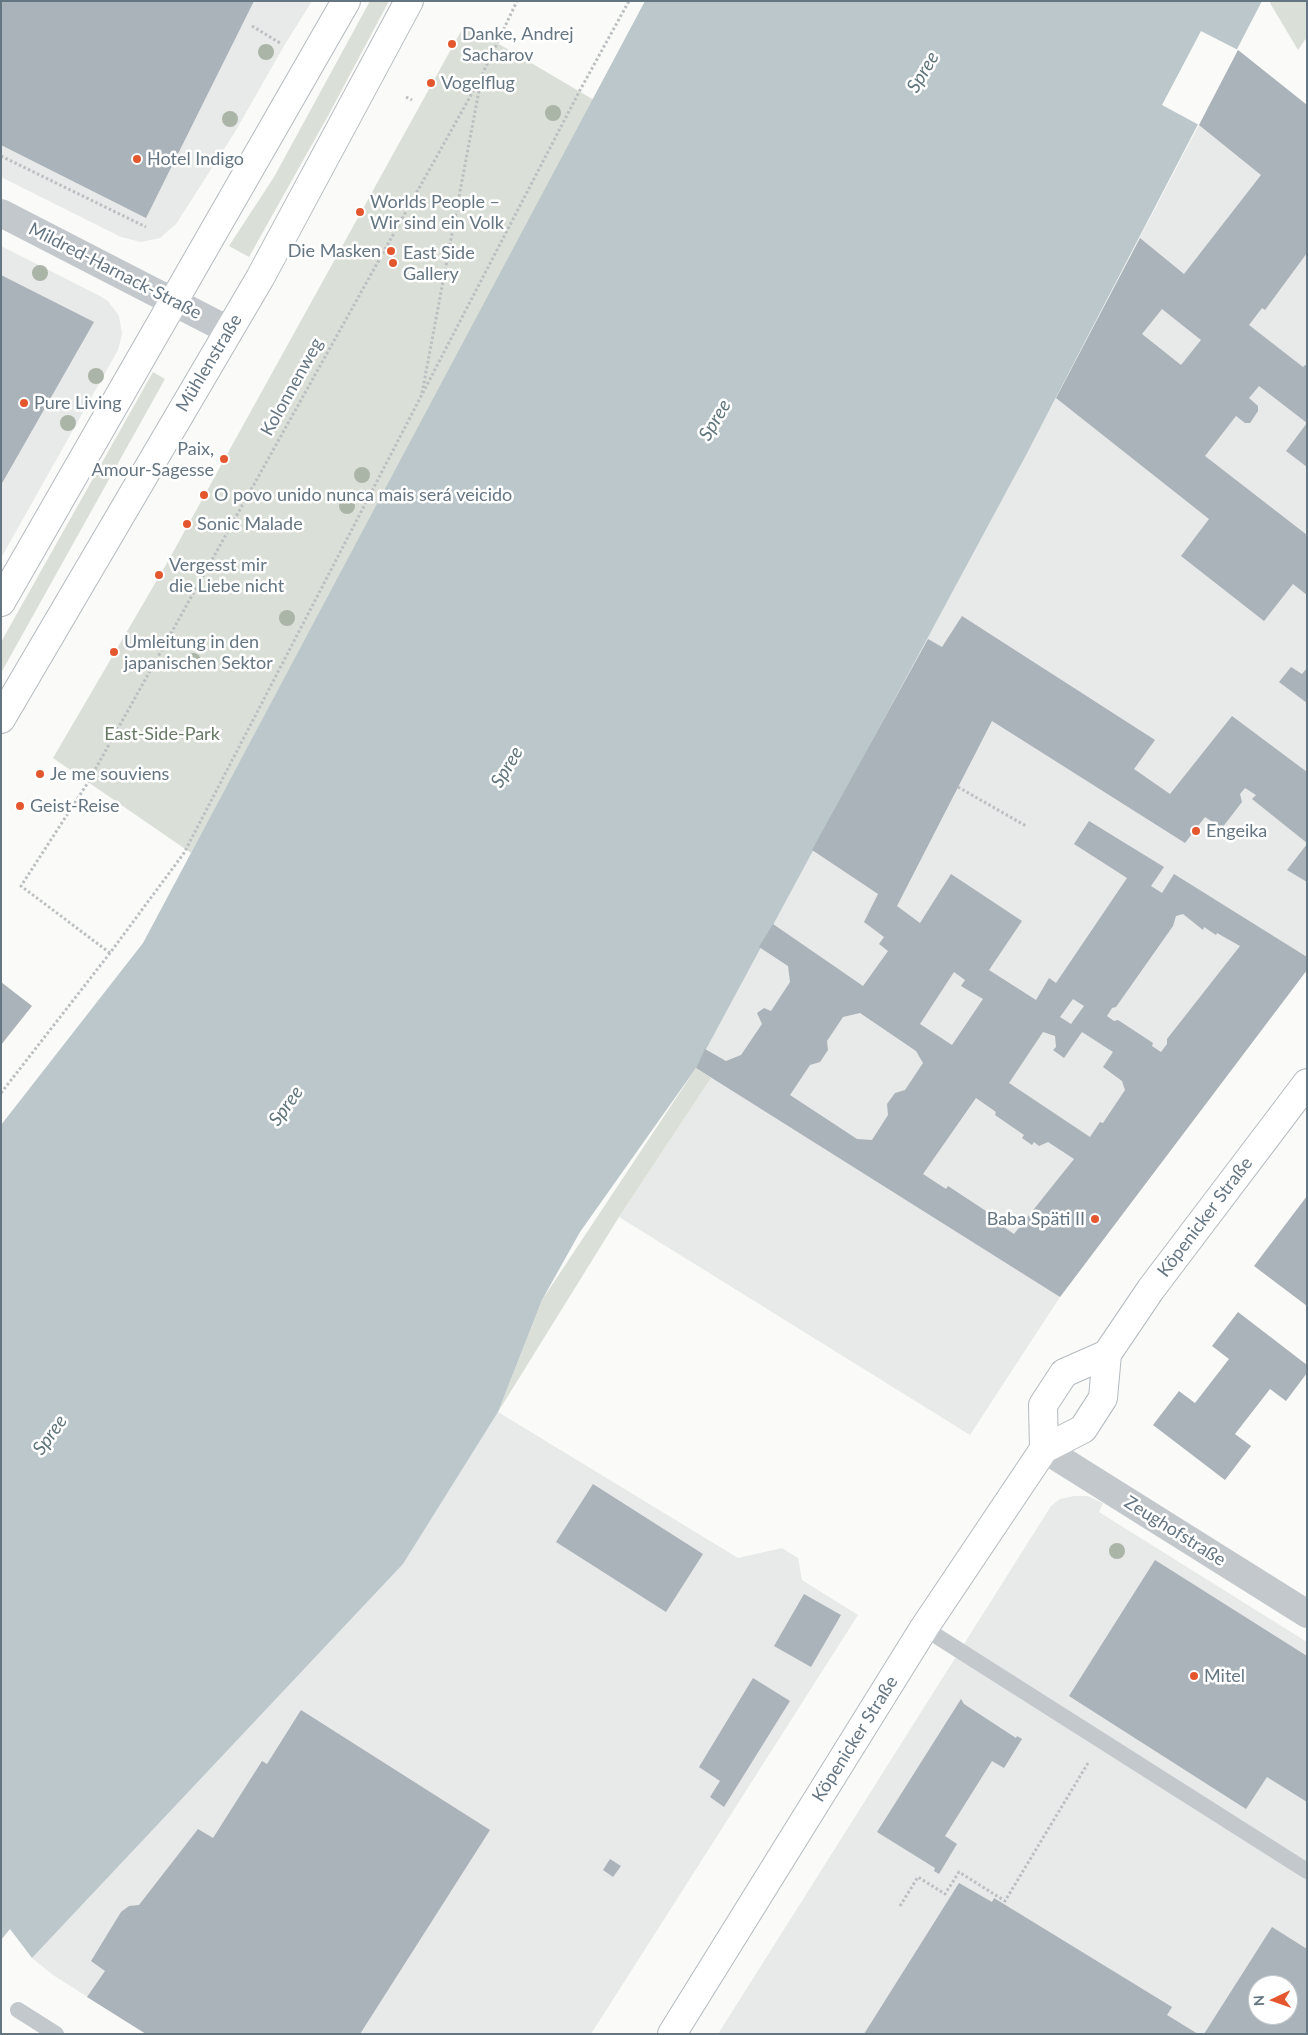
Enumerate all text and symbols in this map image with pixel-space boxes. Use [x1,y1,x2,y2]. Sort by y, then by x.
place label: Danke, Andrej Sacharov [462,23,574,66]
marker: Danke, Andrej Sacharov [446,38,458,50]
water label: Spree [902,47,944,97]
place label: Vogelflug [441,72,515,94]
marker: Vogelflug [425,77,437,89]
place label: Hotel Indigo [147,148,244,170]
marker: Hotel Indigo [131,153,143,165]
place label: Worlds People – Wir sind ein Volk [370,191,504,233]
marker: Worlds People – Wir sind ein Volk [354,206,366,218]
street label: Mildred-Harnack-Straße [25,218,205,324]
place label: Die Masken [288,240,381,262]
place label: East Side Gallery [403,242,475,284]
marker: Die Masken [385,245,397,257]
marker: East Side Gallery [387,257,399,269]
street label: Mühlenstraße [171,310,247,416]
street label: Kolonnenweg [256,334,328,440]
place label: Pure Living [34,392,122,414]
water label: Spree [694,395,736,445]
marker: Pure Living [18,397,30,409]
place label: Paix, Amour-Sagesse [92,438,214,480]
marker: Paix, Amour-Sagesse [218,453,230,465]
place label: O povo unido nunca mais será veicido [214,484,512,506]
marker: O povo unido nunca mais será veicido [198,489,210,501]
place label: Sonic Malade [197,513,303,535]
marker: Sonic Malade [181,518,193,530]
place label: Vergesst mir die Liebe nicht [169,554,284,596]
marker: Vergesst mir die Liebe nicht [153,569,165,581]
place label: Umleitung in den japanischen Sektor [124,631,273,674]
marker: Umleitung in den japanischen Sektor [108,646,120,658]
park label: East-Side-Park [104,723,220,745]
water label: Spree [486,742,528,792]
place label: Je me souviens [50,763,169,785]
marker: Je me souviens [34,768,46,780]
place label: Geist-Reise [30,795,120,817]
marker: Geist-Reise [14,800,26,812]
place label: Engeika [1206,820,1267,842]
marker: Engeika [1190,825,1202,837]
water label: Spree [264,1082,308,1130]
street label: Köpenicker Straße [1153,1153,1257,1281]
place label: Baba Späti II [987,1208,1085,1230]
marker: Baba Späti II [1089,1213,1101,1225]
water label: Spree [28,1411,72,1459]
street label: Zeughofstraße [1120,1491,1230,1571]
place label: Mitel [1204,1665,1245,1687]
marker: Mitel [1188,1670,1200,1682]
street label: Köpenicker Straße [808,1672,902,1806]
north arrow [1248,1975,1298,2025]
text: N [1250,1995,1267,2007]

